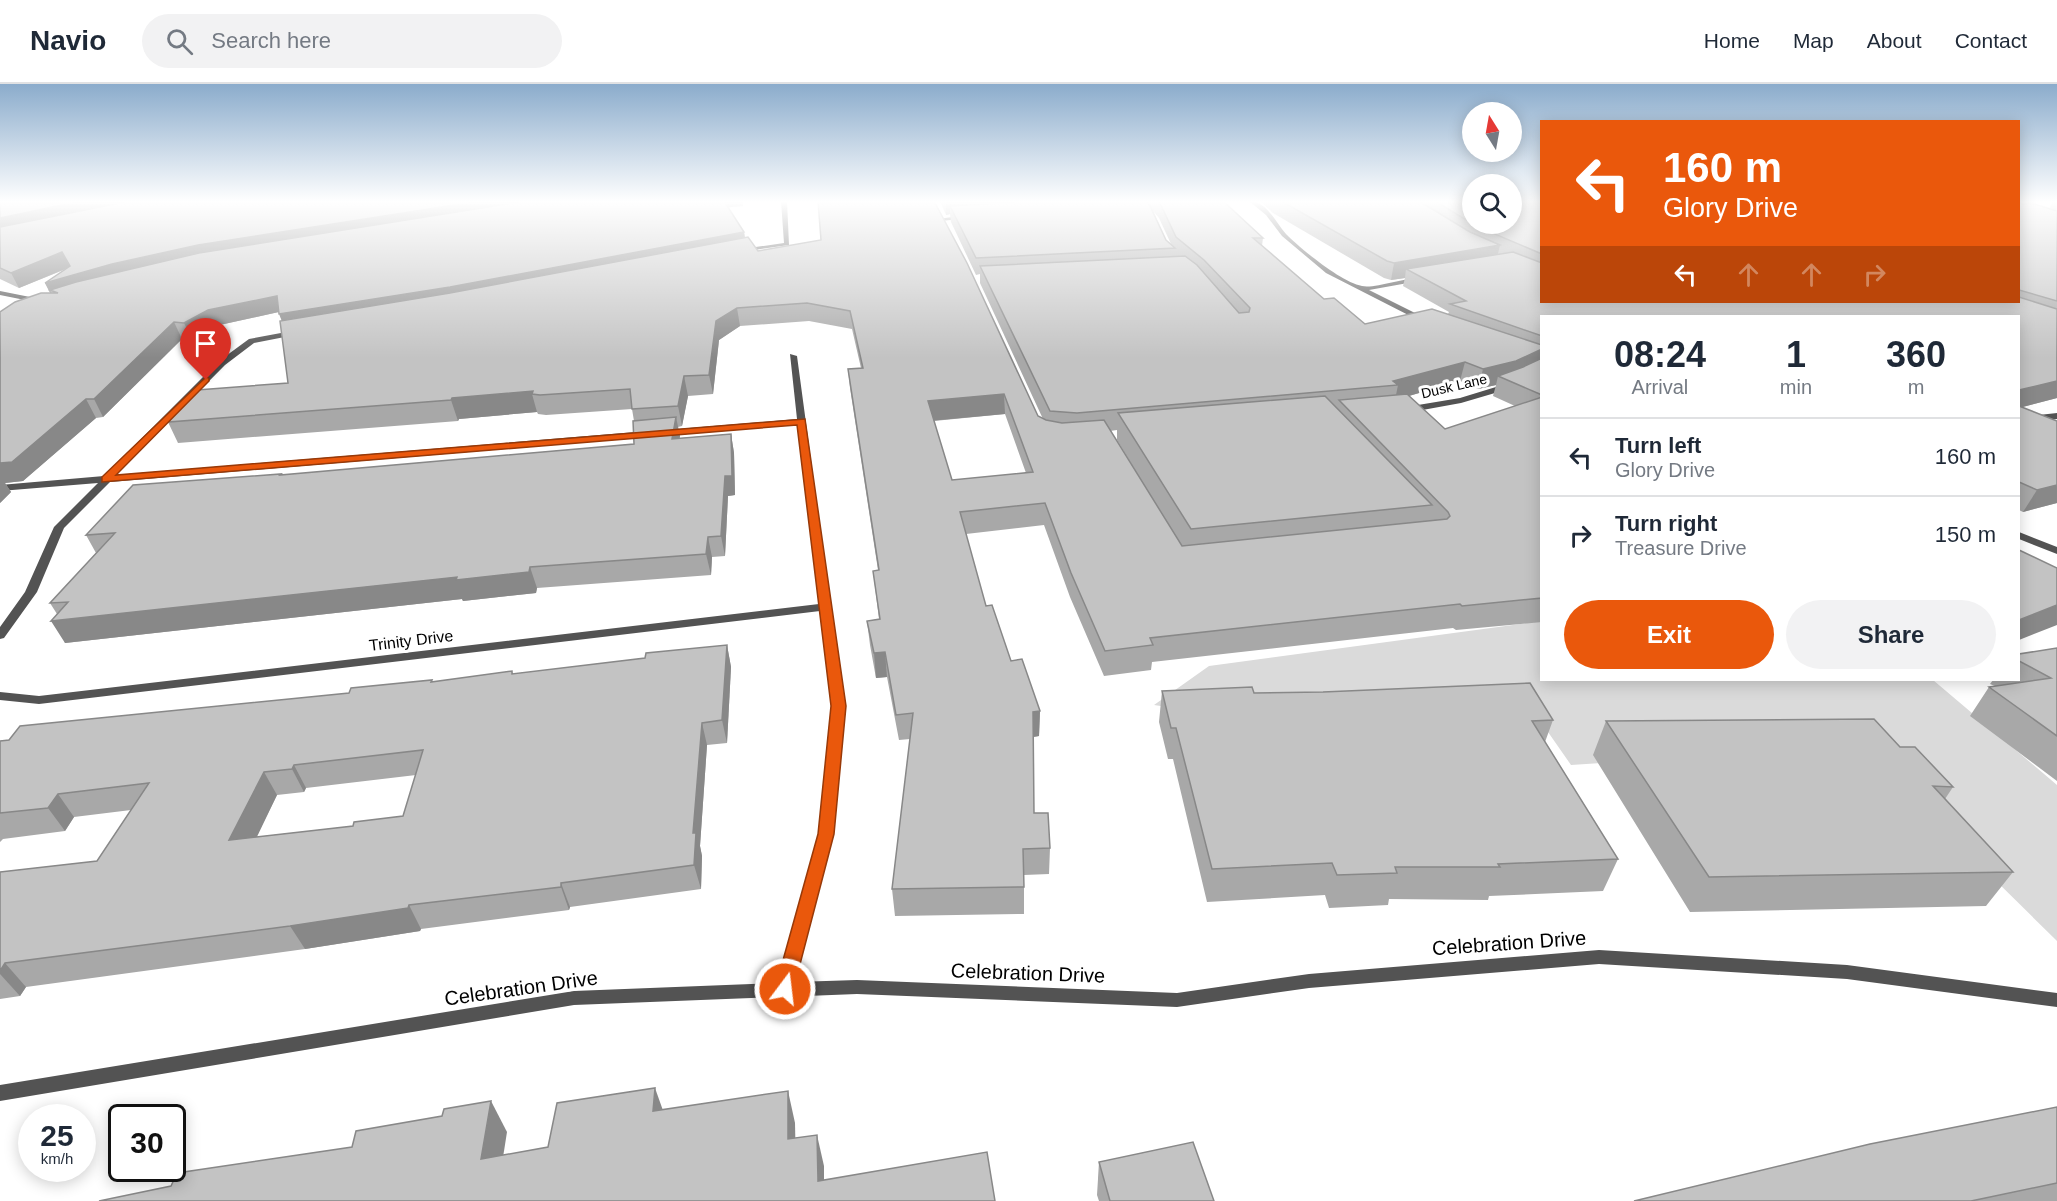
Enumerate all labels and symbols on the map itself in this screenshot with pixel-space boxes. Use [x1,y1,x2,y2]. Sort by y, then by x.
north arrow [1462,102,1522,162]
pin [180,318,231,380]
street label: Dusk Lane [1420,371,1489,401]
street label: Trinity Drive [368,627,454,654]
street label: Celebration Drive [1431,927,1587,959]
position arrow [753,957,817,1021]
street label: Celebration Drive [950,959,1106,987]
street label: Celebration Drive [443,966,599,1010]
speed limit sign: 30 [108,1104,186,1182]

